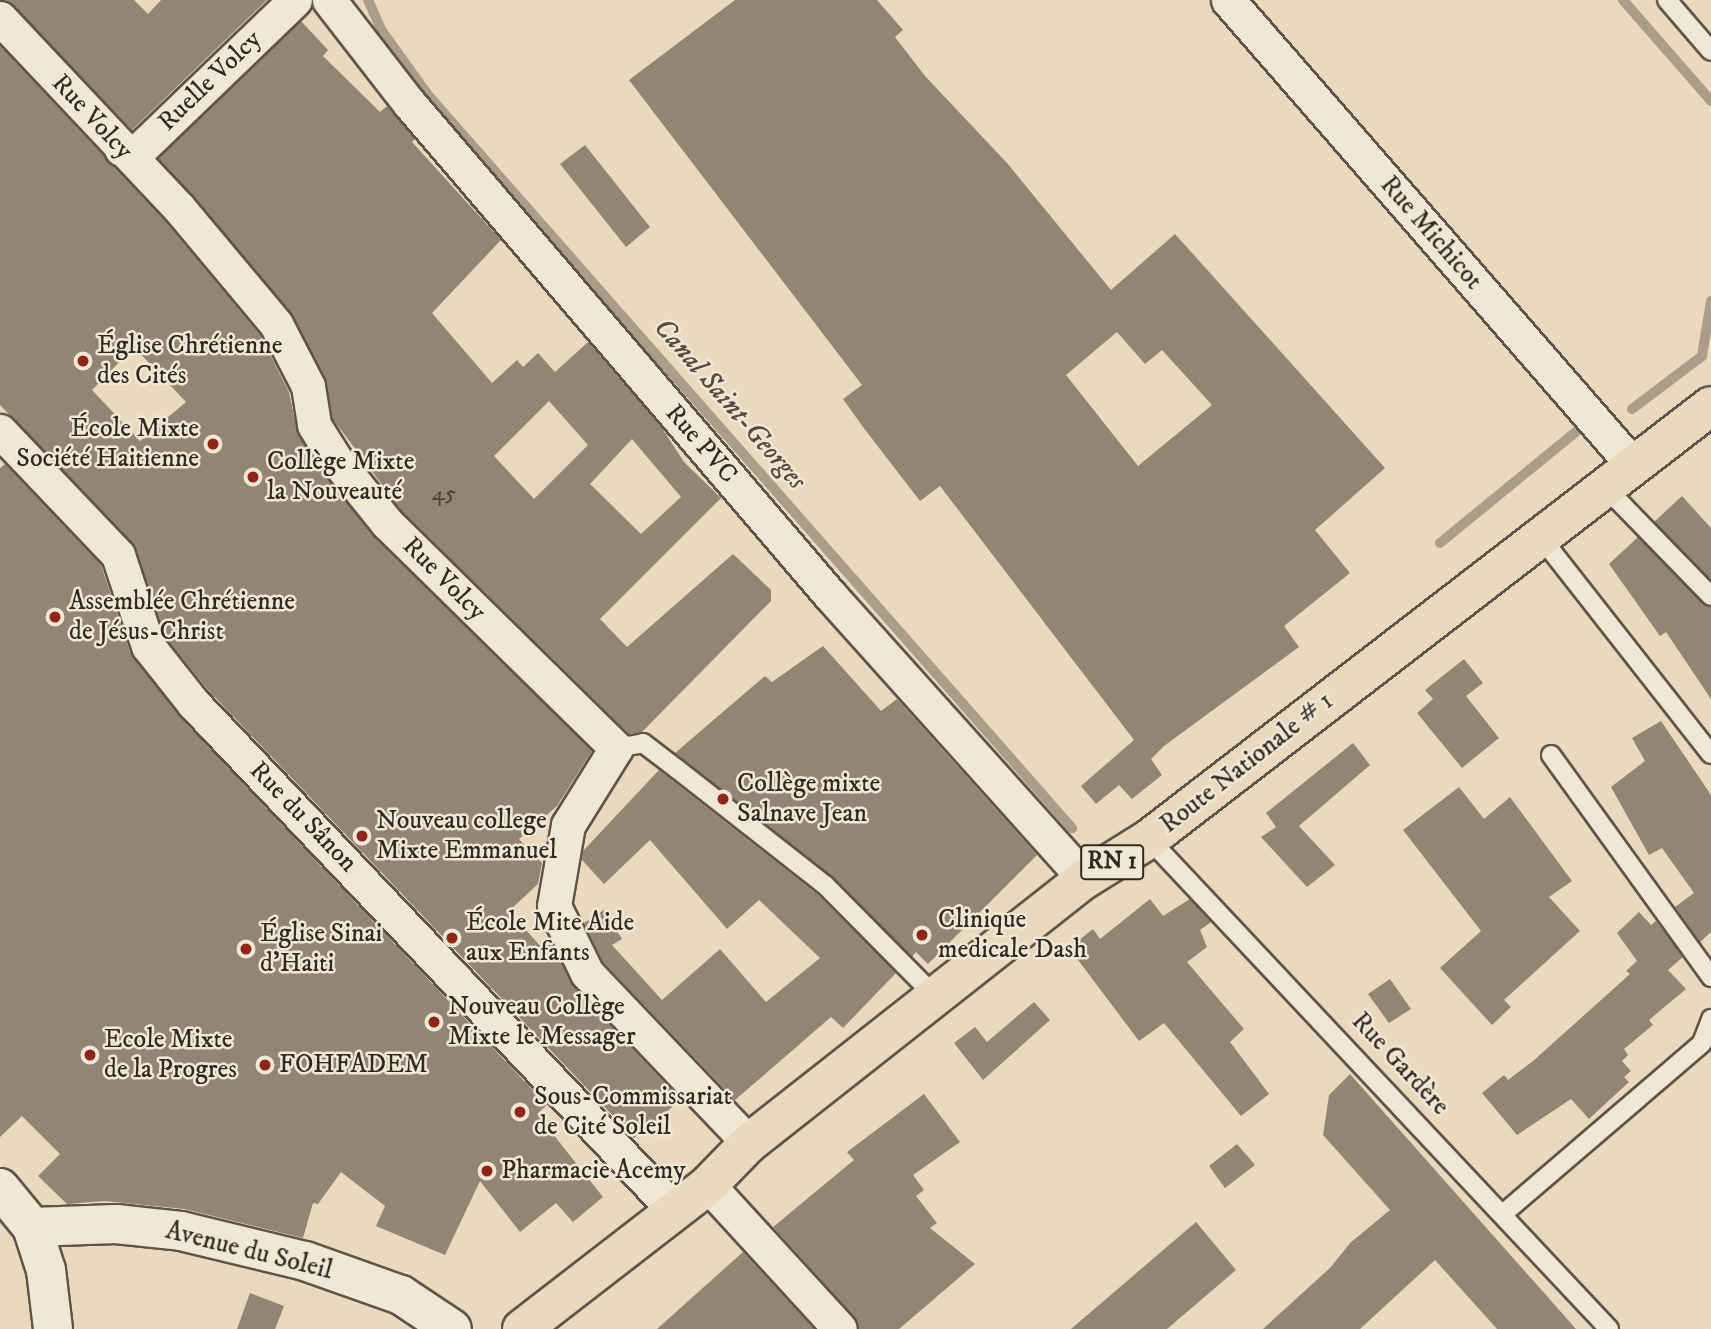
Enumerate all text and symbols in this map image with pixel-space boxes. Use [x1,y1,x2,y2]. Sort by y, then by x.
street label: Ruelle Volcy [152,24,268,138]
street label: Rue Volcy [45,68,139,166]
street label: Rue Michicot [1373,170,1489,296]
water label: Canal Saint-Georges [646,311,814,497]
place label: Église Chrétienne des Cités [97,330,283,392]
marker: Église Chrétienne des Cités [75,353,91,369]
street label: Rue PVC [658,398,744,490]
place label: École Mixte Société Haitienne [16,413,199,474]
marker: École Mixte Société Haitienne [205,436,221,452]
place label: Collège Mixte la Nouveauté [267,446,414,508]
marker: Collège Mixte la Nouveauté [245,469,261,485]
house number: 45 [432,480,456,508]
street label: Rue Volcy [396,531,492,627]
place label: Assemblée Chrétienne de Jésus-Christ [69,586,295,648]
marker: Assemblée Chrétienne de Jésus-Christ [47,609,63,625]
street label: Route Nationale # 1 [1154,686,1340,840]
street label: Rue du Sânon [243,755,363,879]
place label: Collège mixte Salnave Jean [737,768,880,830]
marker: Collège mixte Salnave Jean [715,791,731,807]
place label: Nouveau college Mixte Emmanuel [376,805,557,866]
marker: Nouveau college Mixte Emmanuel [354,828,370,844]
road number: RN 1 [1079,842,1145,882]
place label: Clinique medicale Dash [938,904,1087,965]
place label: École Mite Aide aux Enfants [466,907,634,968]
place label: Église Sinai d'Haiti [260,918,382,979]
marker: Clinique medicale Dash [912,925,932,945]
marker: École Mite Aide aux Enfants [444,930,460,946]
marker: Église Sinai d'Haiti [238,941,254,957]
place label: Nouveau Collège Mixte le Messager [448,991,636,1052]
street label: Rue Gardère [1345,1006,1455,1122]
marker: Nouveau Collège Mixte le Messager [426,1014,442,1030]
place label: Ecole Mixte de la Progres [104,1024,237,1086]
marker: Ecole Mixte de la Progres [82,1047,98,1063]
place label: FOHFADEM [279,1049,428,1081]
marker: FOHFADEM [257,1057,273,1073]
place label: Sous-Commissariat de Cité Soleil [534,1081,732,1142]
marker: Sous-Commissariat de Cité Soleil [512,1104,528,1120]
place label: Pharmacie Acemy [501,1155,685,1187]
marker: Pharmacie Acemy [479,1163,495,1179]
street label: Avenue du Soleil [162,1215,336,1287]

